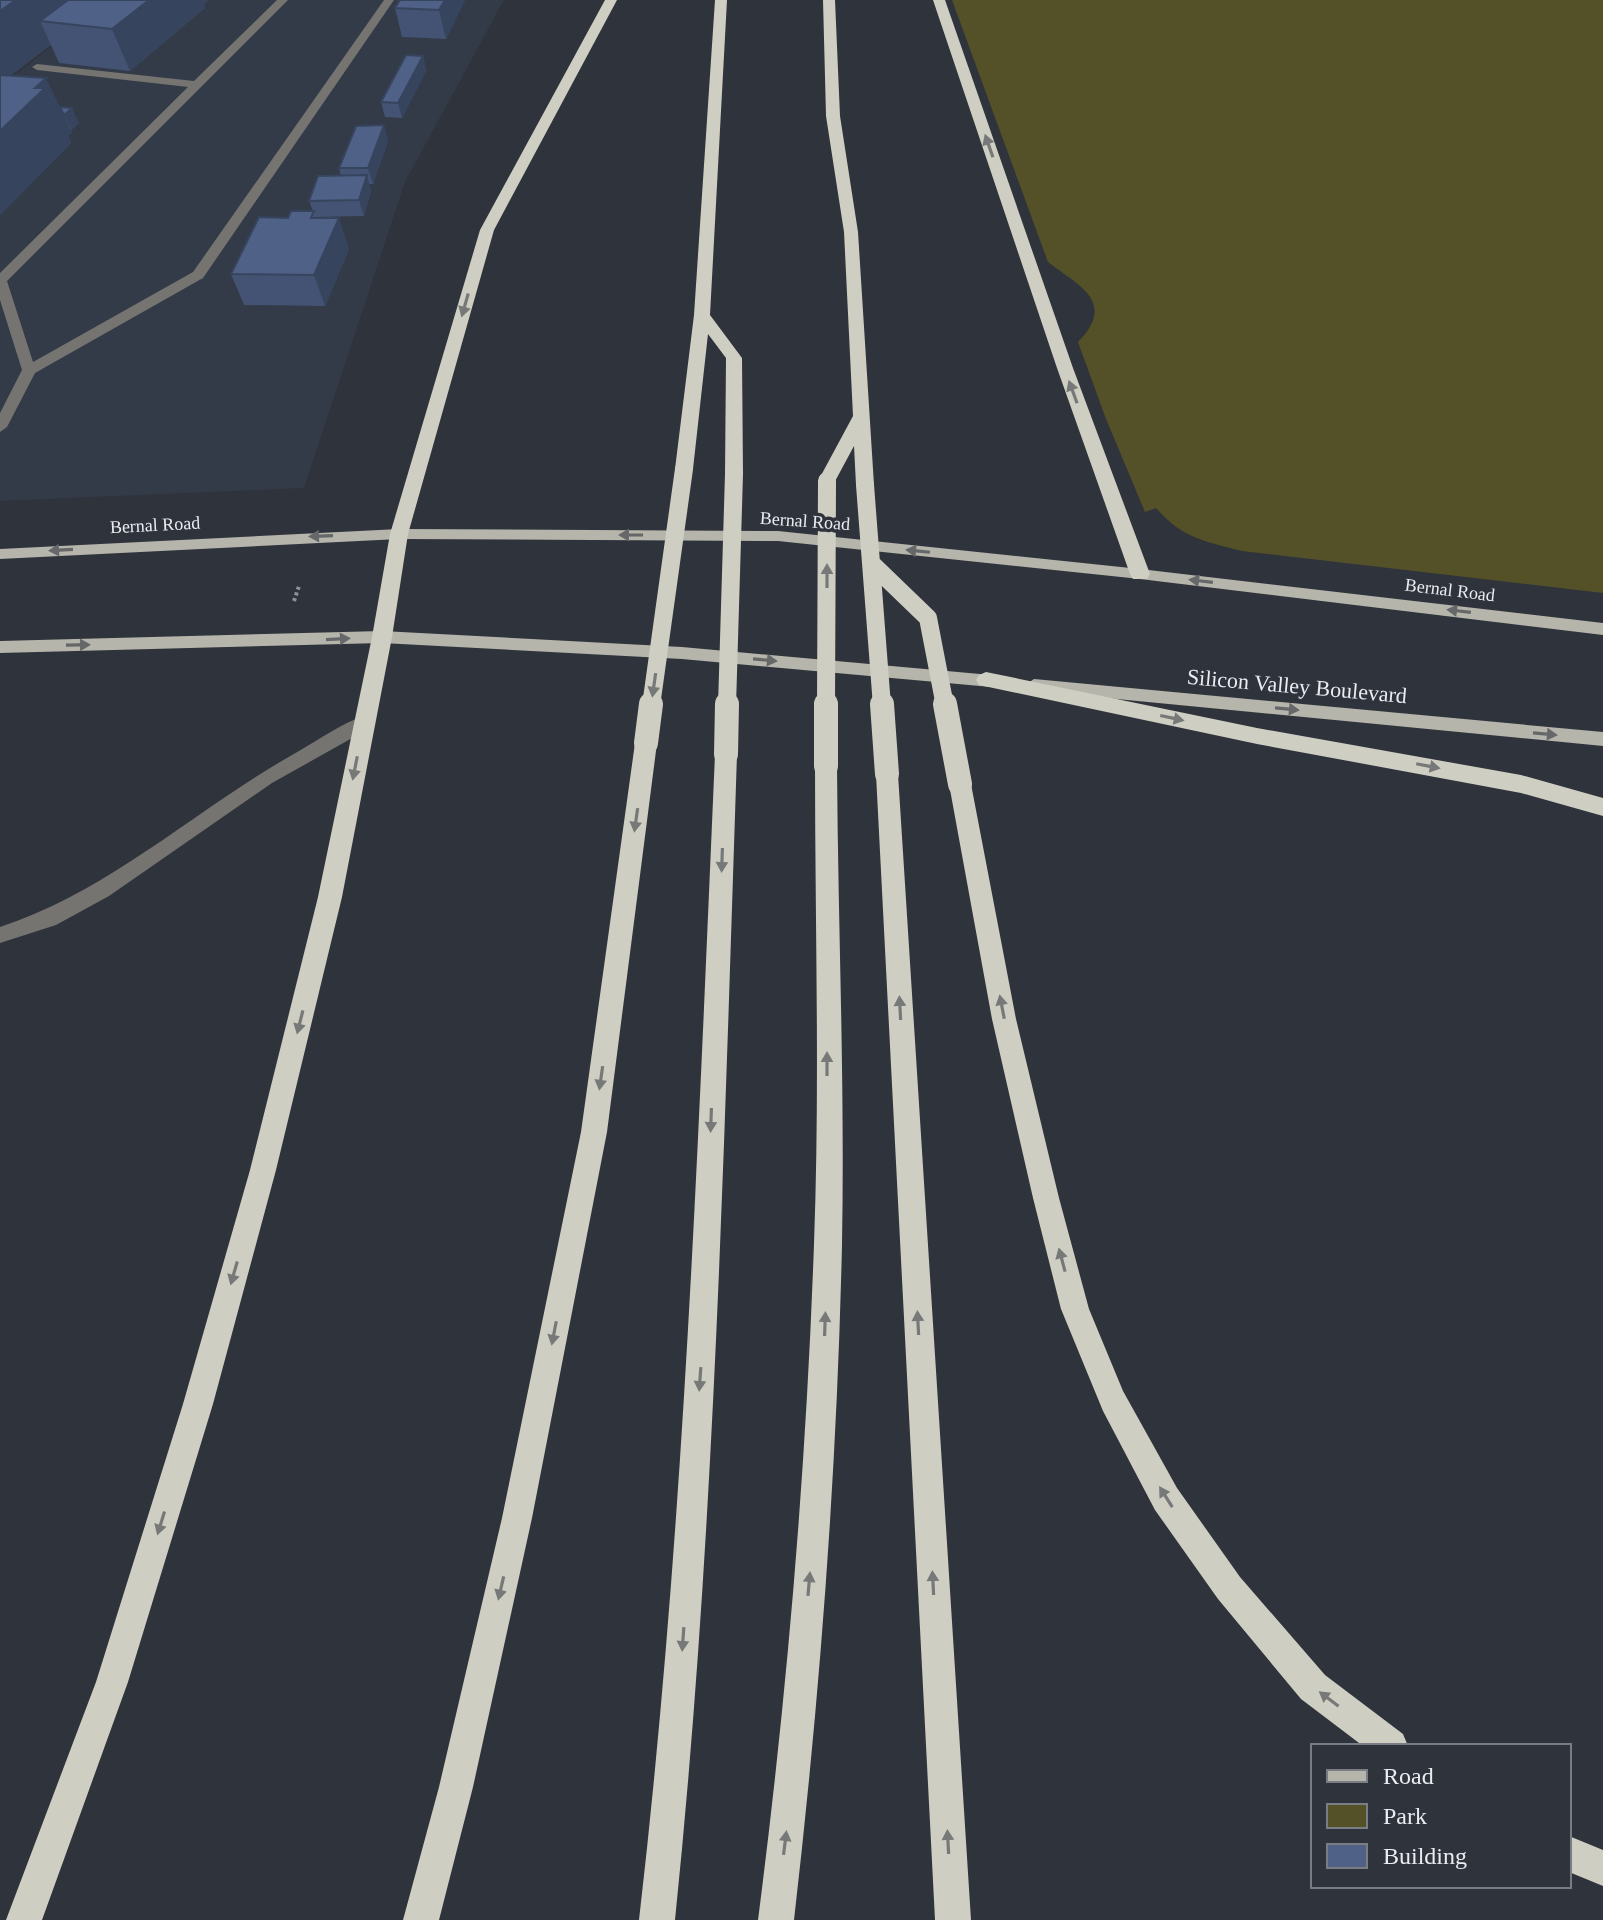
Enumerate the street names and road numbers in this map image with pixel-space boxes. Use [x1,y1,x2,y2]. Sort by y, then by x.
street label: Bernal Road [759,508,851,534]
street label: Bernal Road [109,513,201,537]
street label: Bernal Road [1404,575,1496,605]
street label: Silicon Valley Boulevard [1186,664,1408,708]

